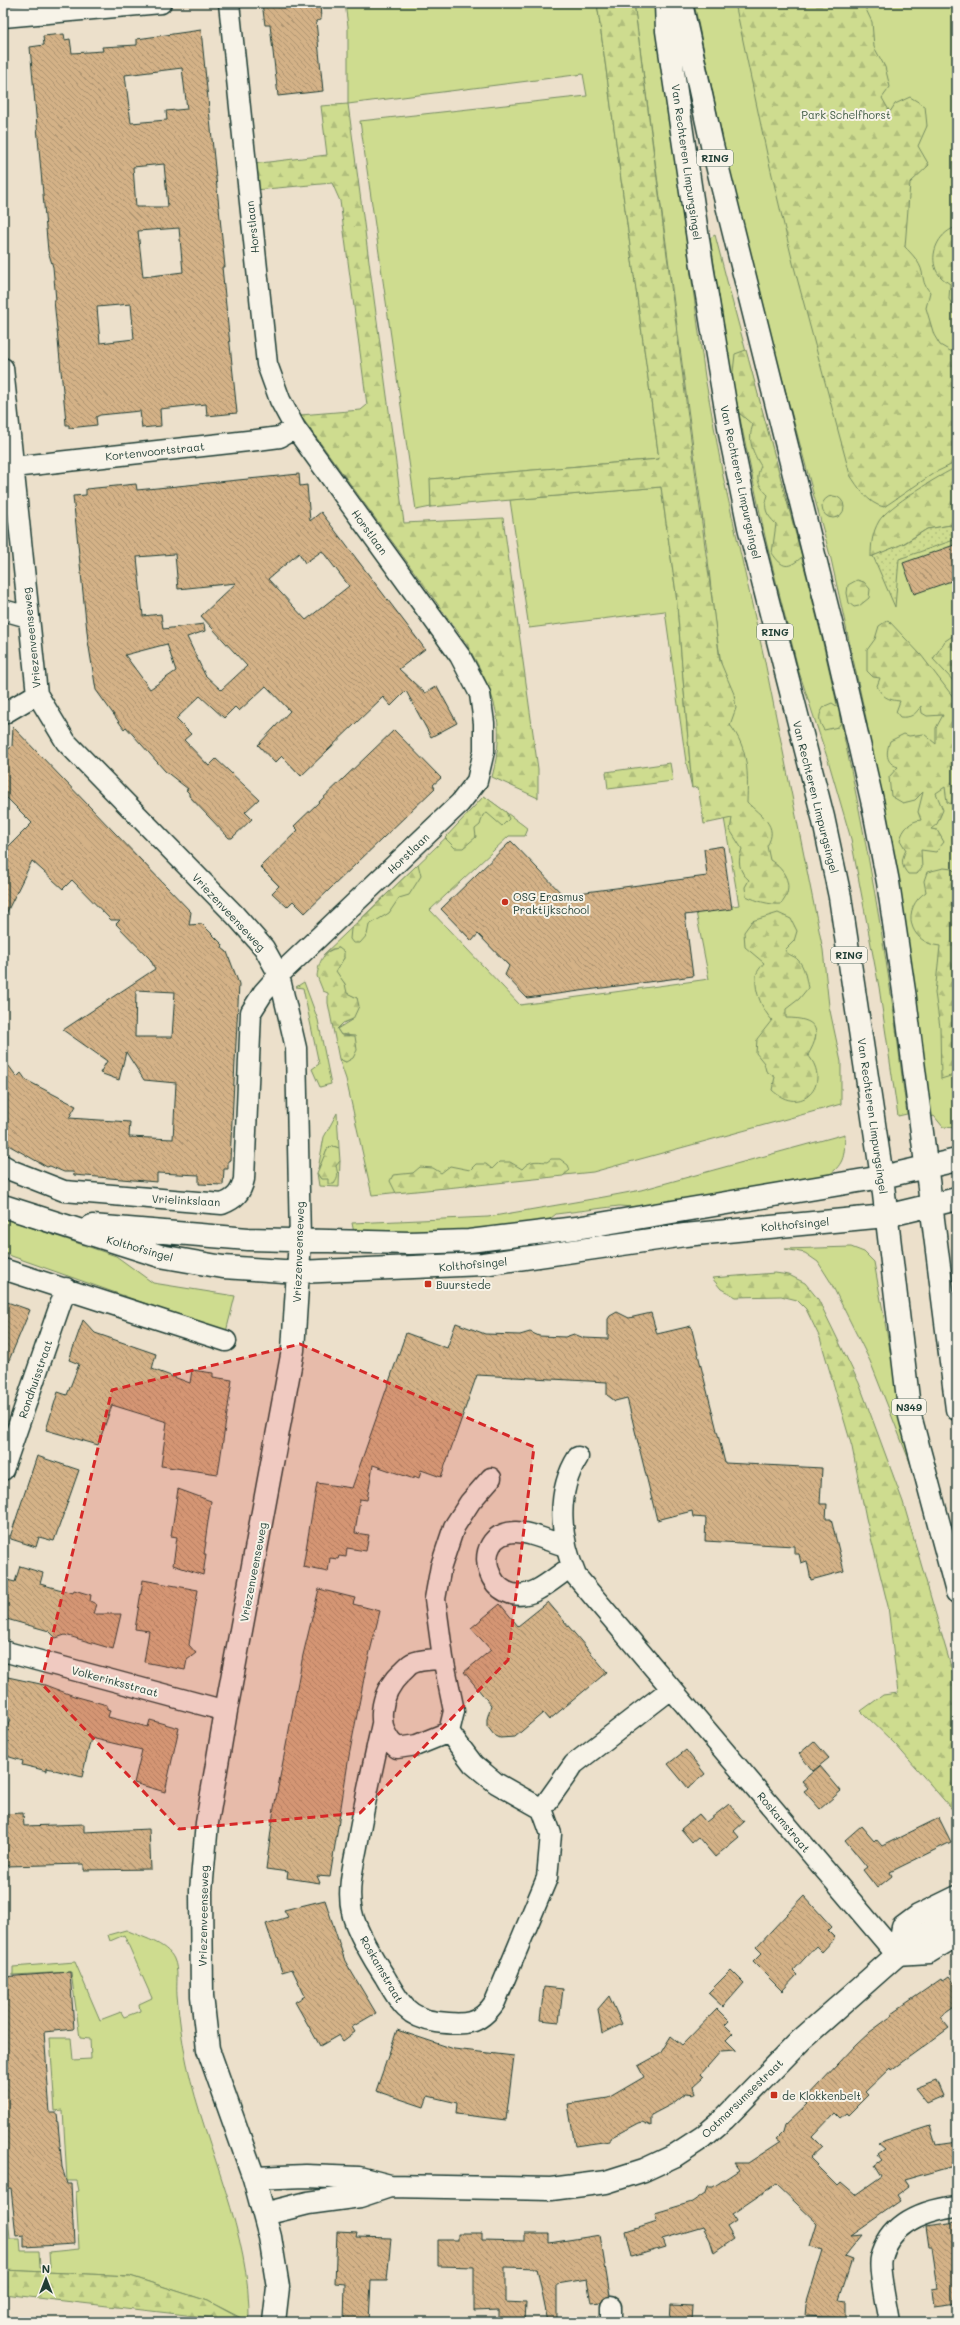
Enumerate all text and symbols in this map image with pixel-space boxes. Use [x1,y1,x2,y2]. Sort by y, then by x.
street label: Van Rechteren Limpurgsingel [669,83,705,241]
park label: Park Schelfhorst [801,107,891,122]
road number: RING [697,150,733,166]
street label: Horstlaan [242,200,262,254]
street label: Van Rechteren Limpurgsingel [717,404,765,560]
street label: Kortenvoortstraat [105,438,206,464]
street label: Horstlaan [348,506,392,558]
street label: Vriezenveenseweg [18,587,44,689]
road number: RING [757,624,793,640]
street label: Van Rechteren Limpurgsingel [790,719,842,875]
street label: Horstlaan [384,829,432,877]
street label: Vriezenveenseweg [189,870,269,954]
place label: OSG Erasmus Praktijkschool [513,889,590,917]
marker: OSG Erasmus Praktijkschool [500,897,510,907]
road number: RING [831,947,867,963]
street label: Van Rechteren Limpurgsingel [855,1037,891,1195]
street label: Vrielinkslaan [151,1191,221,1209]
street label: Vriezenveenseweg [289,1201,307,1303]
street label: Kolthofsingel [760,1214,830,1234]
street label: Kolthofsingel [105,1231,175,1265]
street label: Kolthofsingel [438,1254,508,1274]
place label: Buurstede [436,1277,491,1292]
marker: Buurstede [423,1279,433,1289]
street label: Rondhuisstraat [15,1338,55,1420]
road number: N349 [892,1399,926,1415]
street label: Vriezenveenseweg [236,1521,270,1623]
street label: Volkerinksstraat [70,1662,160,1700]
street label: Roskamstraat [754,1789,814,1856]
street label: Vriezenveenseweg [195,1865,211,1967]
street label: Roskamstraat [357,1933,407,2005]
street label: Ootmarsumsestraat [698,2055,786,2141]
place label: de Klokkenbelt [782,2088,861,2103]
marker: de Klokkenbelt [769,2090,779,2100]
north arrow [26,2259,66,2299]
text: N [42,2261,50,2276]

